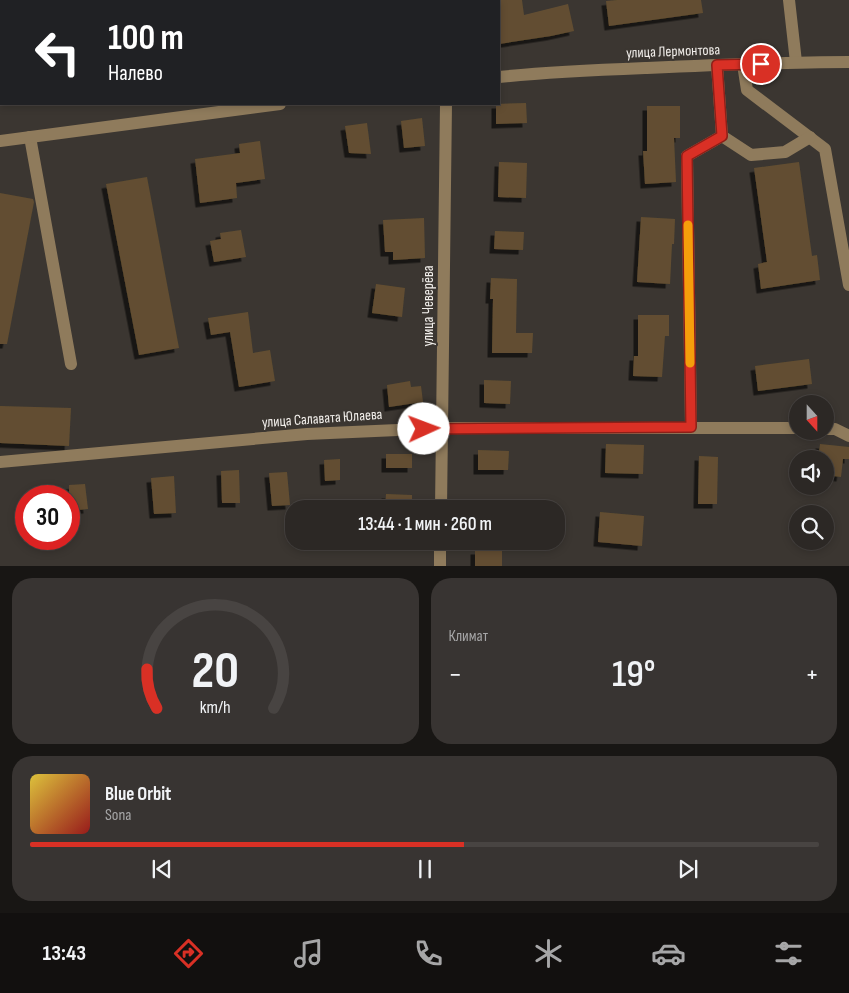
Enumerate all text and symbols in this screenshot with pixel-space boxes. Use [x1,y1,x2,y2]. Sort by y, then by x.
text: 100 m [108,17,184,60]
icon: left [25,20,90,85]
street label: улица Лермонтова [626,40,721,63]
pin [740,43,782,85]
icon: arrive [747,50,775,78]
text: Налево [108,60,163,87]
street label: улица Чеверёва [419,265,438,346]
north arrow [789,395,834,440]
map controls [789,395,834,550]
position arrow [397,402,449,454]
street label: улица Салавата Юлаева [261,405,383,432]
button: sound [789,450,834,495]
speed limit sign: 30 [15,485,80,550]
button: search [789,505,834,550]
text: 13:44 · 1 мин · 260 m [358,513,492,536]
text: Климат [449,627,488,646]
text: 20 [191,640,239,703]
text: 19° [612,652,655,697]
text: − [449,658,462,691]
text: + [805,658,819,691]
text: km/h [200,697,231,718]
text: Blue Orbit [105,783,171,806]
text: Sona [105,806,132,825]
icon: previous [148,855,176,883]
icon: pause [411,855,439,883]
icon: next [674,855,702,883]
icon: directions [171,936,206,971]
icon: music [291,936,326,971]
icon: phone [411,936,446,971]
icon: climate [531,936,566,971]
icon: car [651,936,686,971]
icon: filters [771,936,806,971]
text: 13:43 [43,940,86,967]

